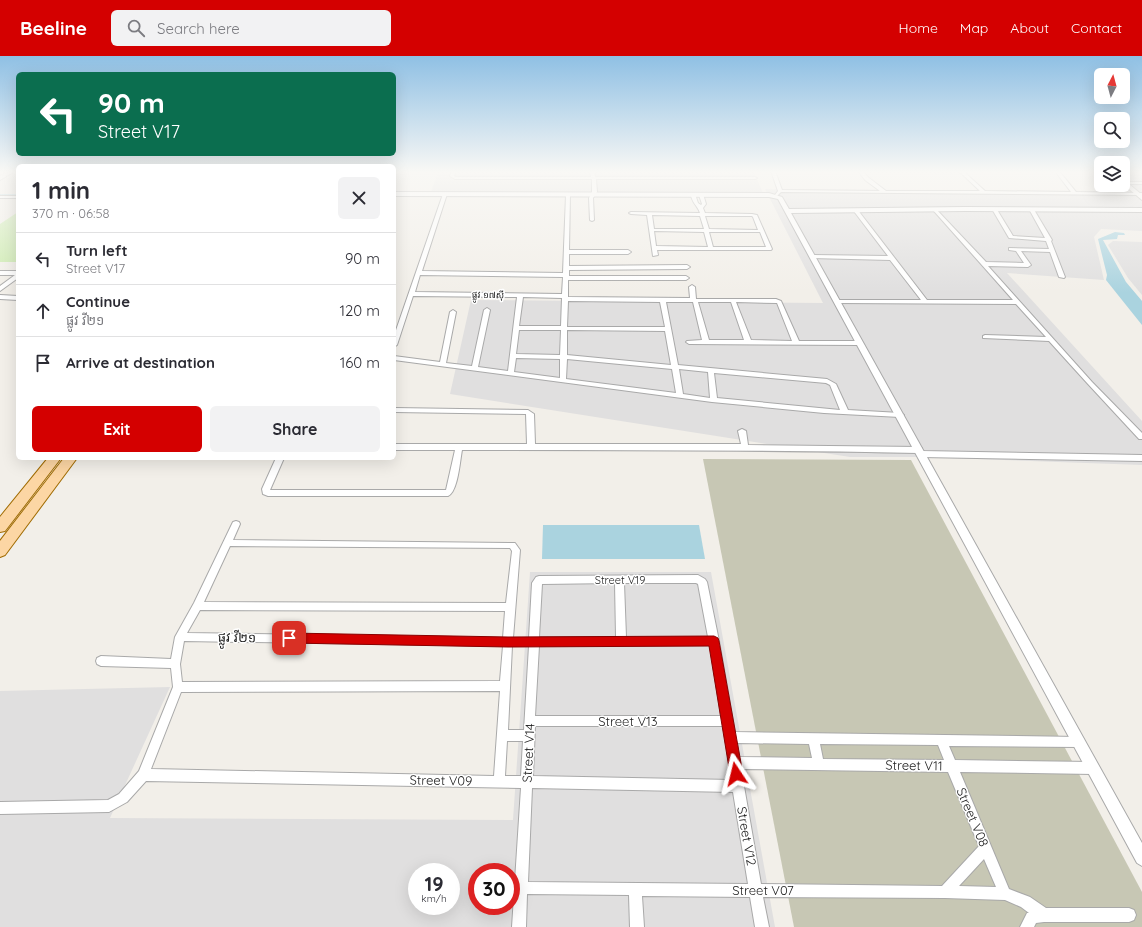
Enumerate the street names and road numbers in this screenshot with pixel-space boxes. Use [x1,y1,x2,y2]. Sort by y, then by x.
street label: ផ្លូវ ១៧ស៊ី [472,289,504,303]
street label: Street V19 [595,573,645,587]
street label: ផ្លូវ វី២១ [218,629,256,649]
street label: Street V13 [598,713,658,729]
street label: Street V14 [518,723,538,783]
street label: Street V11 [885,757,943,773]
street label: Street V09 [410,771,472,789]
street label: Street V08 [953,785,993,849]
street label: Street V12 [734,805,760,867]
street label: Street V07 [732,882,794,898]

